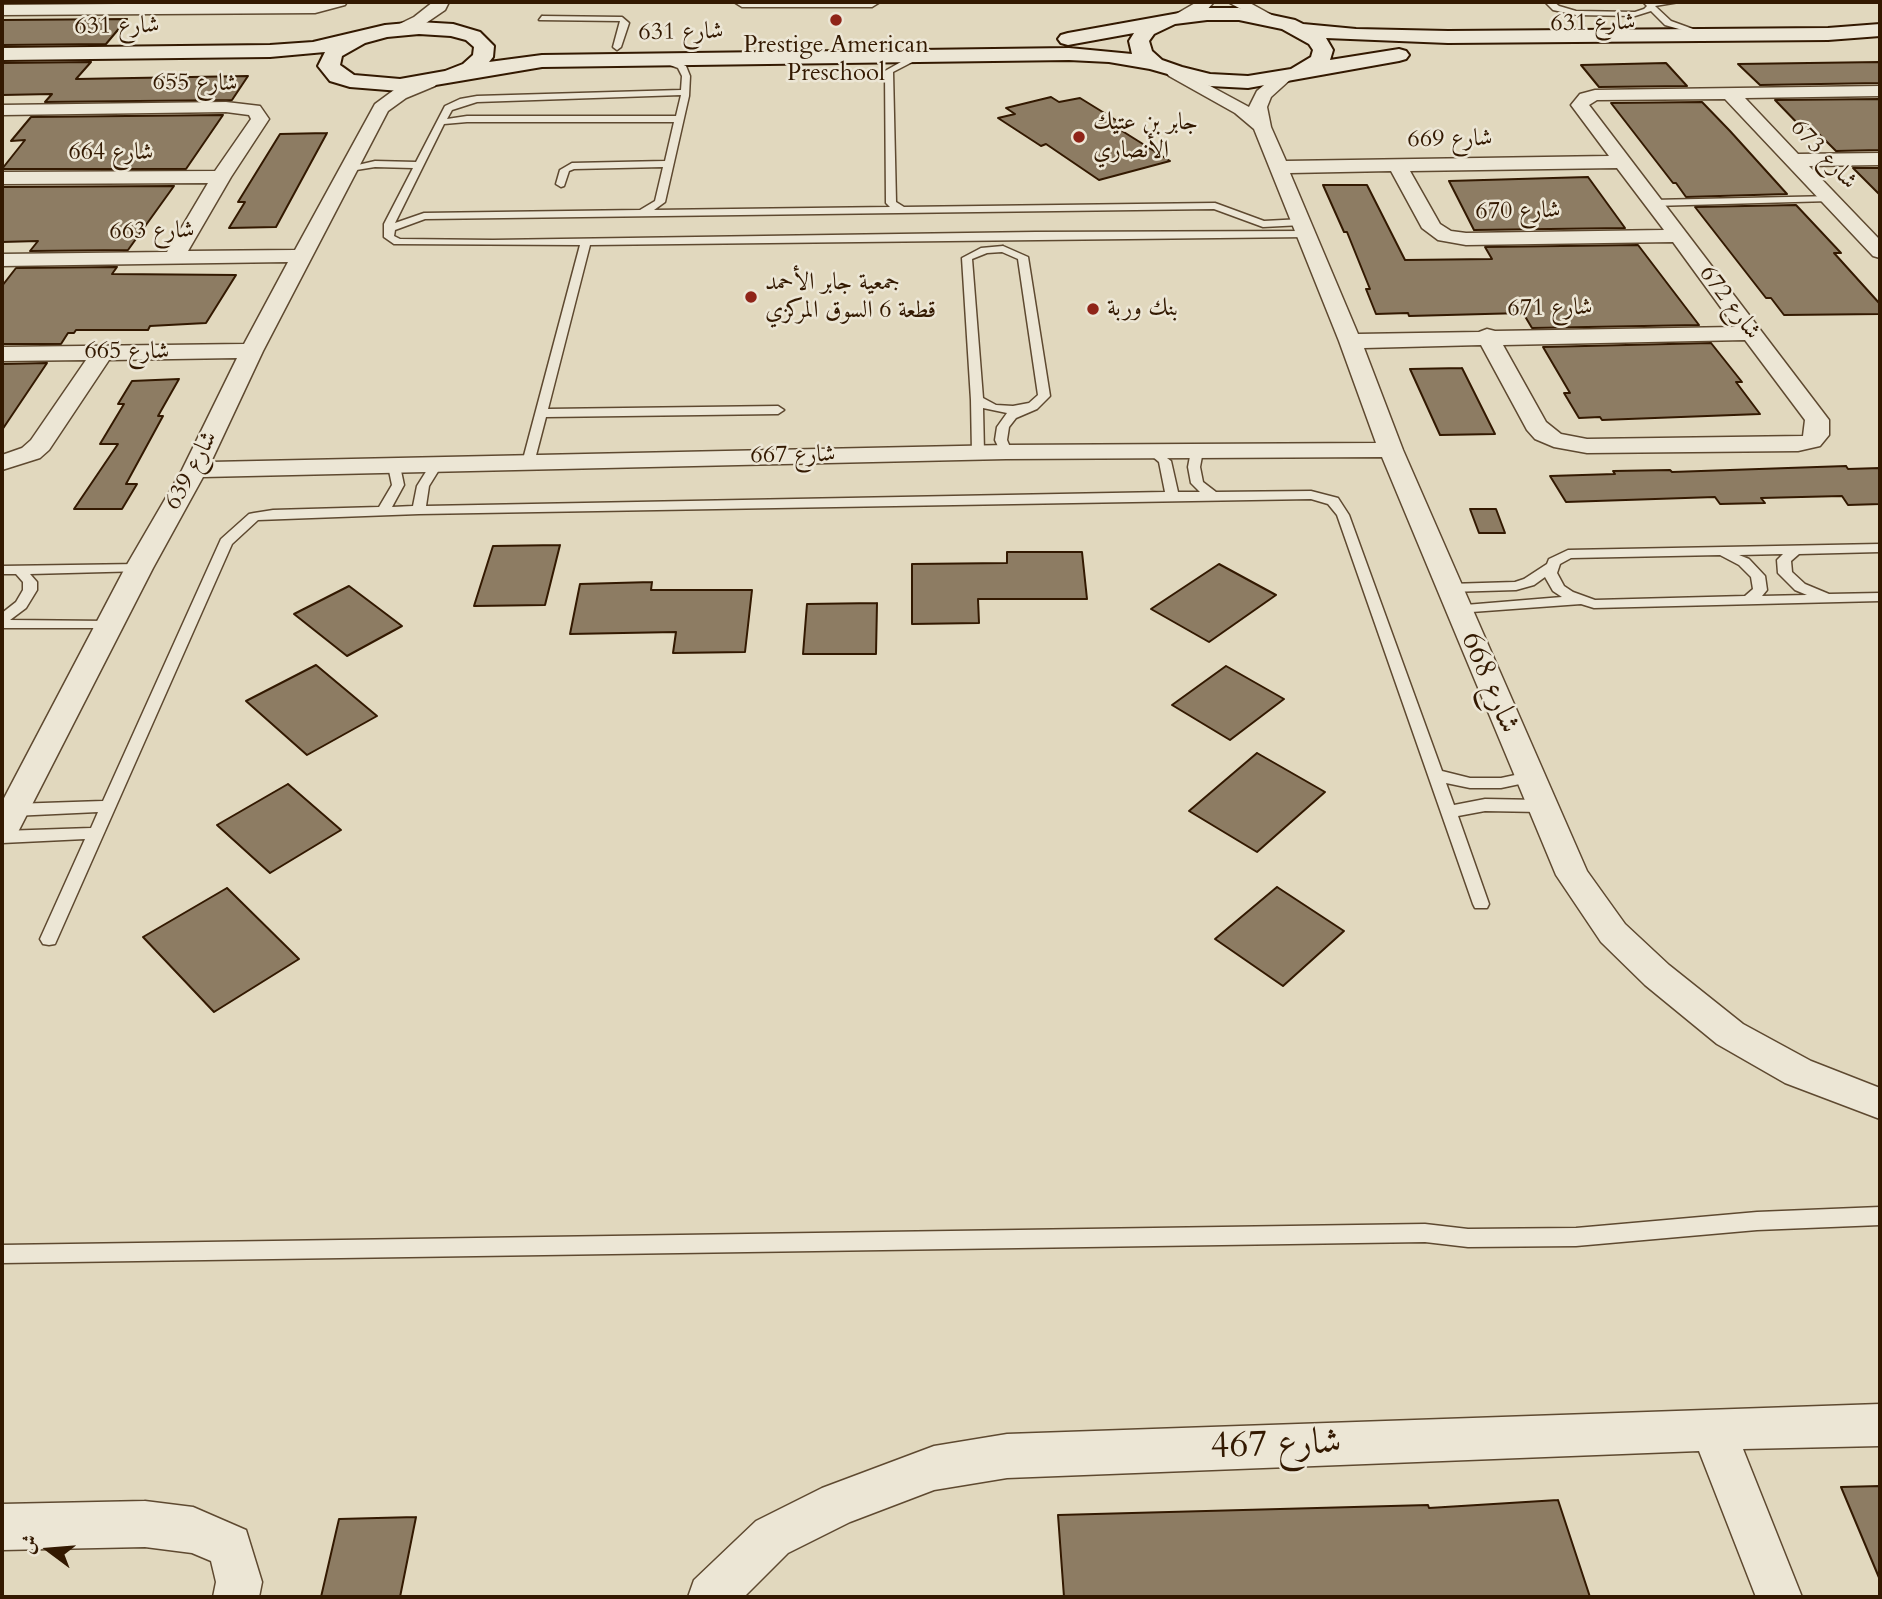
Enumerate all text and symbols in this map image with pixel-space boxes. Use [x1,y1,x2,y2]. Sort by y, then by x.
street label: شارع 631 [1550,9,1636,39]
street label: شارع 631 [74,12,160,42]
marker: Prestige American Preschool [828,12,844,28]
street label: شارع 631 [638,18,724,48]
place label: Prestige American Preschool [743,32,929,88]
street label: شارع 655 [152,69,238,99]
place label: جابر بن عتيك الأنصاري [1093,109,1198,165]
street label: شارع 673 [1783,114,1863,196]
street label: شارع 669 [1407,125,1493,155]
marker: جابر بن عتيك الأنصاري [1071,129,1087,145]
street label: شارع 664 [69,139,153,167]
street label: شارع 670 [1475,197,1561,227]
street label: شارع 663 [109,217,195,247]
street label: شارع 672 [1692,260,1766,346]
place label: جمعية جابر الأحمد قطعة 6 السوق المركزي [765,269,936,325]
marker: جمعية جابر الأحمد قطعة 6 السوق المركزي [743,289,759,305]
street label: شارع 671 [1507,294,1593,324]
place label: بنك وربة [1107,295,1178,323]
marker: بنك وربة [1085,301,1101,317]
street label: شارع 665 [85,338,169,366]
street label: شارع 639 [159,427,225,515]
street label: شارع 667 [750,441,836,471]
street label: شارع 668 [1452,627,1526,739]
street label: شارع 467 [1210,1422,1342,1470]
north arrow [14,1515,84,1585]
text: ش [14,1532,44,1557]

